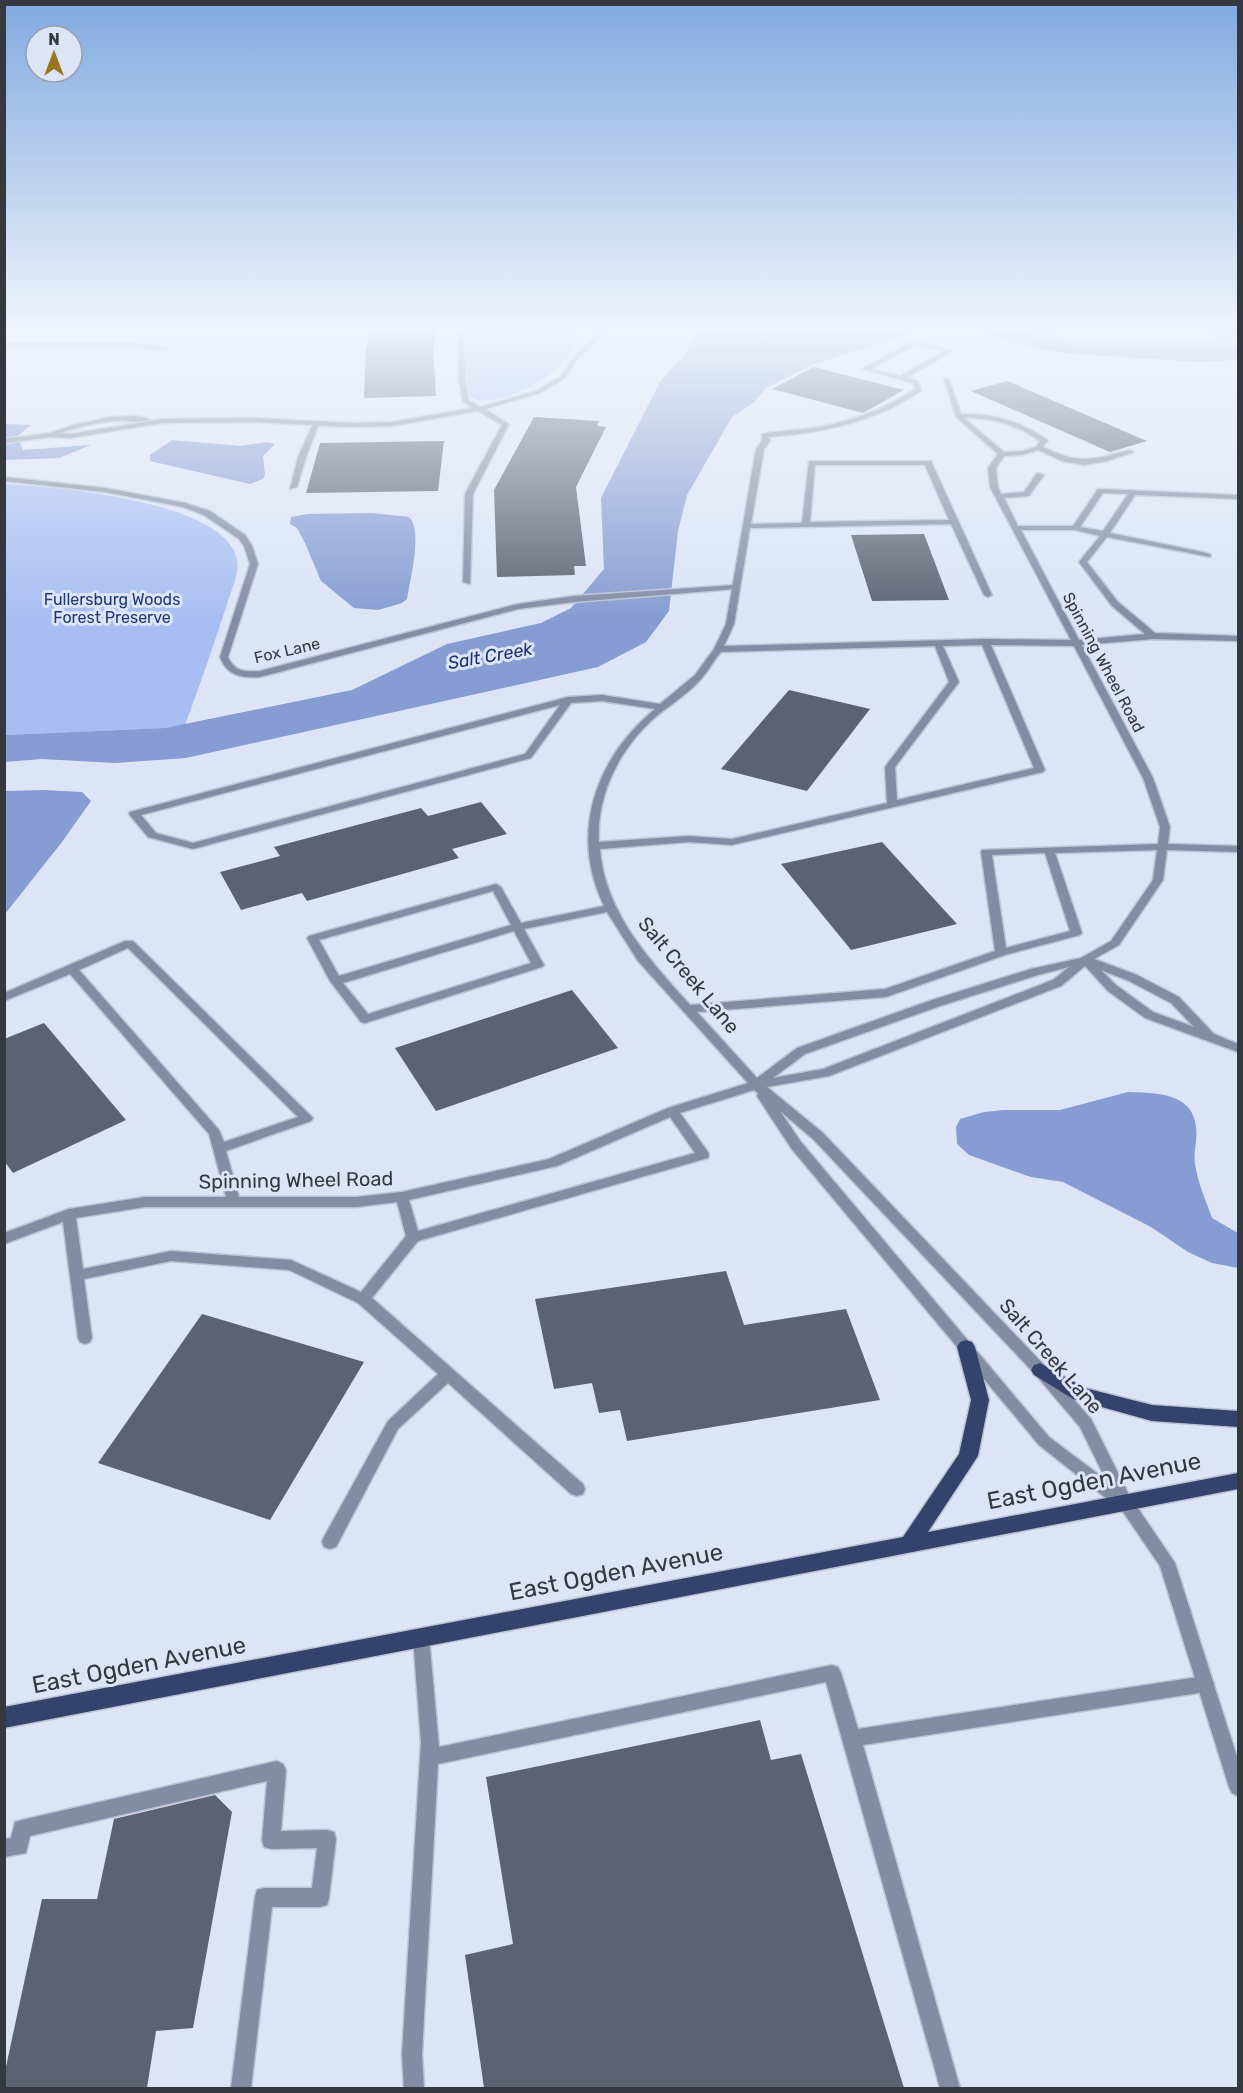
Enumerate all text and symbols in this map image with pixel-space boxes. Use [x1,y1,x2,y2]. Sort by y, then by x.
north arrow [24,24,84,84]
text: N [48,30,60,49]
street label: Spinning Wheel Road [1059,589,1149,735]
park label: Fullersburg Woods Forest Preserve [44,590,180,627]
street label: Fox Lane [252,634,322,667]
water label: Salt Creek [446,638,535,674]
street label: Salt Creek Lane [633,912,745,1038]
street label: Spinning Wheel Road [198,1166,394,1194]
street label: Salt Creek Lane [994,1293,1108,1419]
street label: East Ogden Avenue [985,1447,1203,1515]
street label: East Ogden Avenue [507,1538,725,1606]
street label: East Ogden Avenue [30,1631,248,1699]

